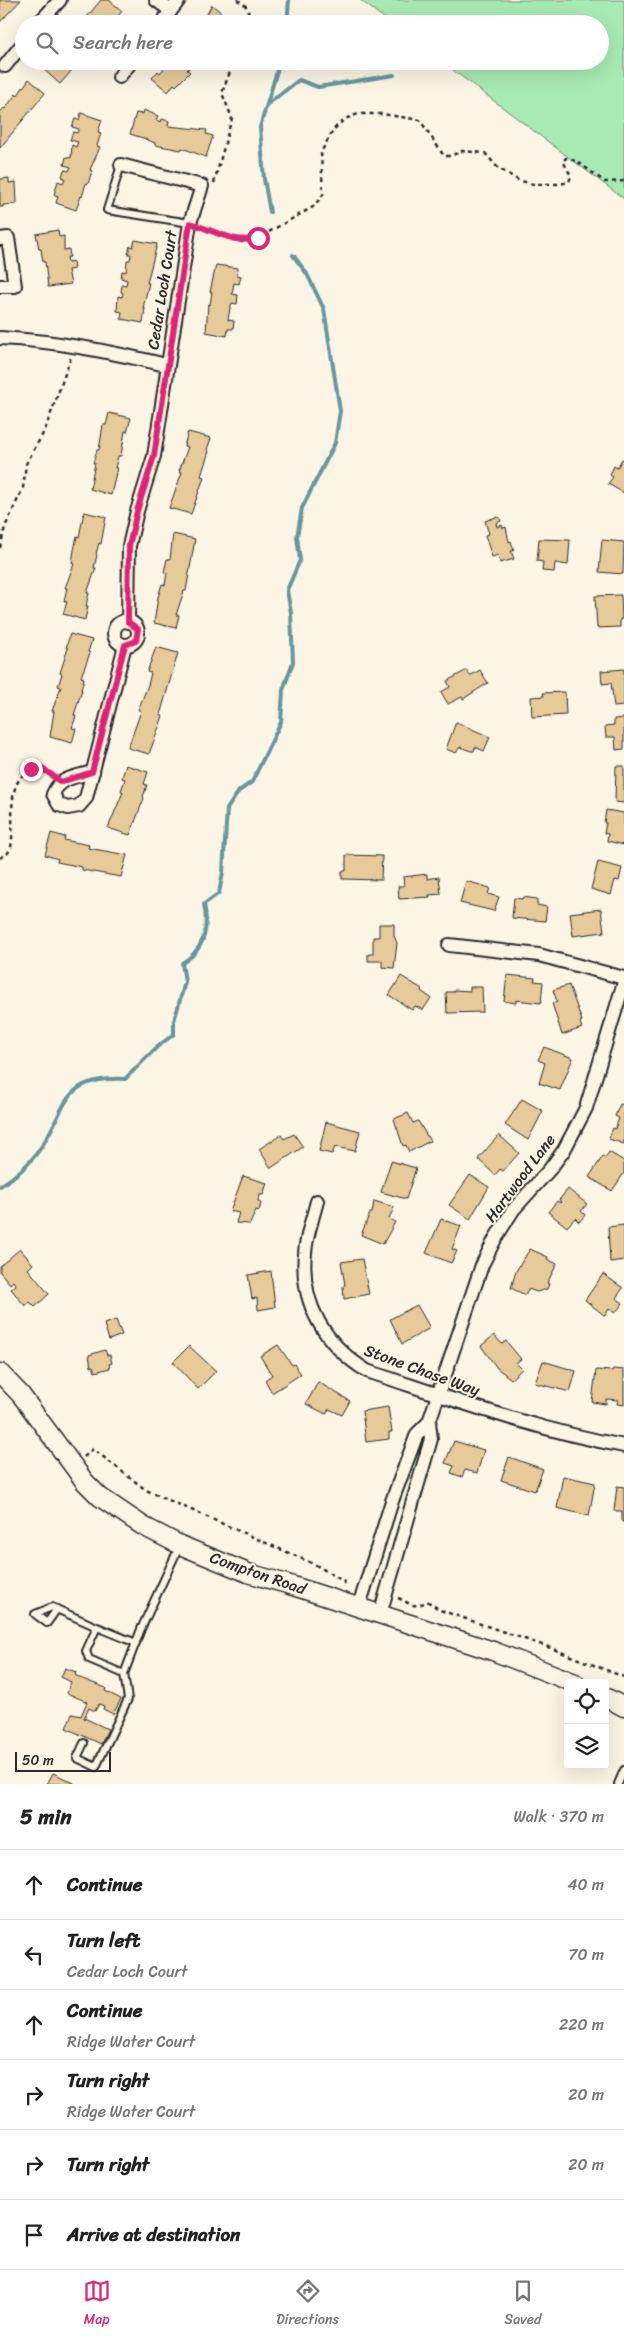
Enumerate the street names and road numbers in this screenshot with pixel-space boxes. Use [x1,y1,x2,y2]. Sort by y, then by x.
street label: Cedar Loch Court [138,228,186,352]
street label: Hartwood Lane [477,1127,563,1229]
street label: Stone Chase Way [360,1336,485,1405]
street label: Compton Road [206,1543,312,1604]

